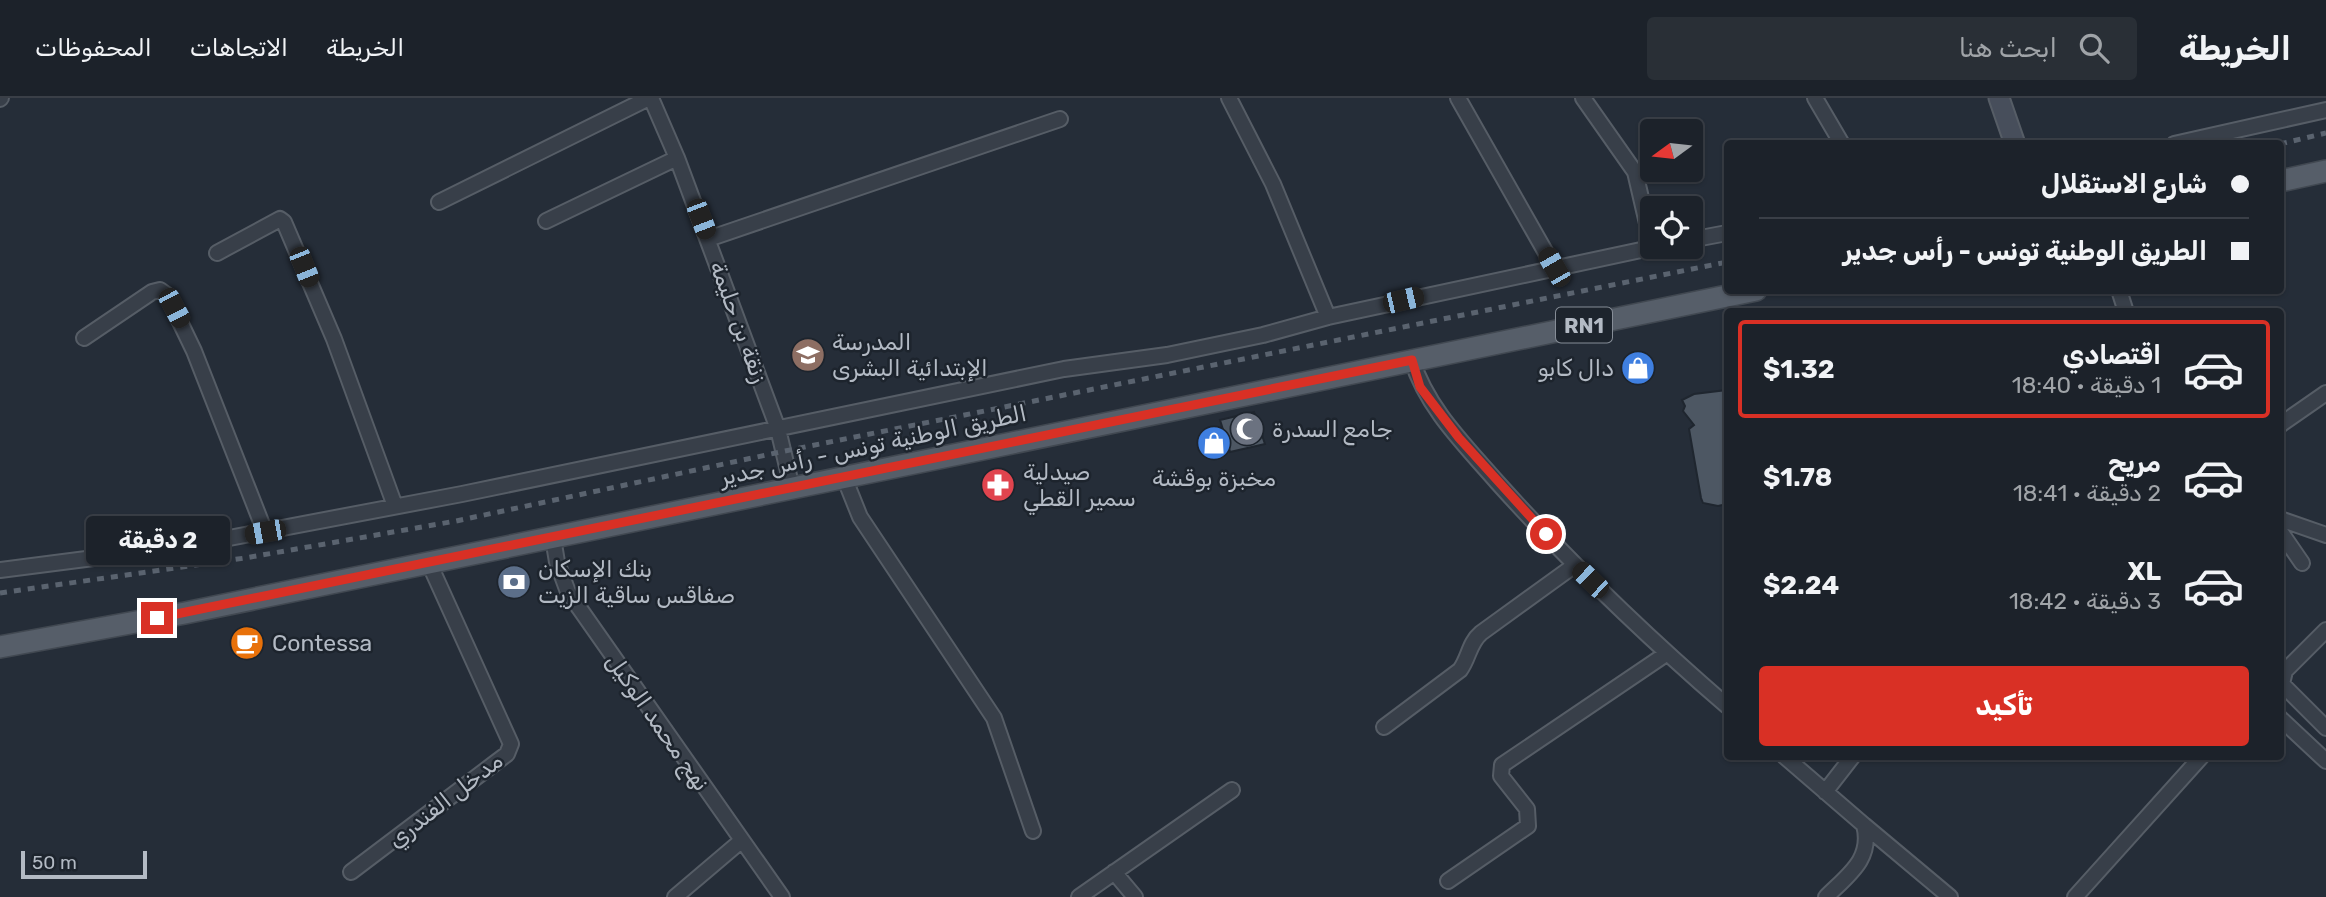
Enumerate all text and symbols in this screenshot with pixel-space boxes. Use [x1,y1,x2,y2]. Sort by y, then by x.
search box [1647,17,2137,80]
icon: search [2075,29,2113,67]
text: الخريطة [2179,29,2291,68]
text: ابحث هنا [1959,33,2057,64]
text: المحفوظات [35,34,152,62]
text: الاتجاهات [190,34,288,62]
text: الخريطة [326,34,404,62]
north arrow [1640,119,1703,182]
map controls [1640,119,1703,259]
text: شارع الاستقلال [2041,169,2207,200]
car [684,196,719,242]
button: locate [1640,196,1703,259]
text: الطريق الوطنية تونس - رأس جدير [1843,236,2207,267]
car [287,244,322,290]
car [1535,244,1574,290]
street label: زنقة بن حليمة [704,257,774,387]
car [155,285,194,331]
car [1381,285,1426,315]
road number: RN1 [1556,308,1612,342]
place label: المدرسة الإبتدائية البشرى [832,328,988,382]
school or university icon: المدرسة الإبتدائية البشرى [789,336,827,374]
icon: car [2182,338,2245,401]
text: اقتصادي [2062,340,2161,371]
shop icon: دال كابو [1619,349,1657,387]
place label: دال كابو [1538,354,1614,382]
text: $1.32 [1763,354,1835,385]
text: 1 دقيقة · 18:40 [2012,371,2161,399]
street label: الطريق الوطنية تونس - رأس جدير [715,399,1029,492]
mosque icon: جامع السدرة [1228,410,1266,448]
place label: جامع السدرة [1272,415,1393,446]
shop icon: مخبزة بوقشة [1195,424,1233,462]
icon: car [2182,446,2245,509]
text: مريح [2108,448,2161,479]
place label: صيدلية سمير القطي [1023,458,1136,515]
text: $1.78 [1763,462,1832,493]
place label: مخبزة بوقشة [1152,464,1276,492]
pharmacy icon: صيدلية سمير القطي [979,466,1017,504]
text: 2 دقيقة · 18:41 [2013,479,2161,507]
callout: 2 دقيقة [85,517,229,566]
car [243,518,288,546]
route start [1530,518,1562,550]
text: 2 دقيقة [119,526,197,554]
icon: car [2182,554,2245,617]
place label: بنك الإسكان صفاقس ساقية الزيت [538,555,735,609]
text: XL [2128,556,2161,587]
car [1568,558,1613,602]
bank icon: بنك الإسكان صفاقس ساقية الزيت [495,563,533,601]
text: $2.24 [1763,570,1839,601]
text: 3 دقيقة · 18:42 [2009,587,2161,615]
route end [141,602,173,634]
cafe icon: Contessa [228,624,266,662]
place label: Contessa [272,629,372,657]
street label: نهج محمد الوكيل [599,648,716,797]
button: تأكيد [1759,666,2249,746]
street label: مدخل الفندري [382,746,510,856]
scale bar [21,848,147,880]
text: 50 m [32,851,77,874]

